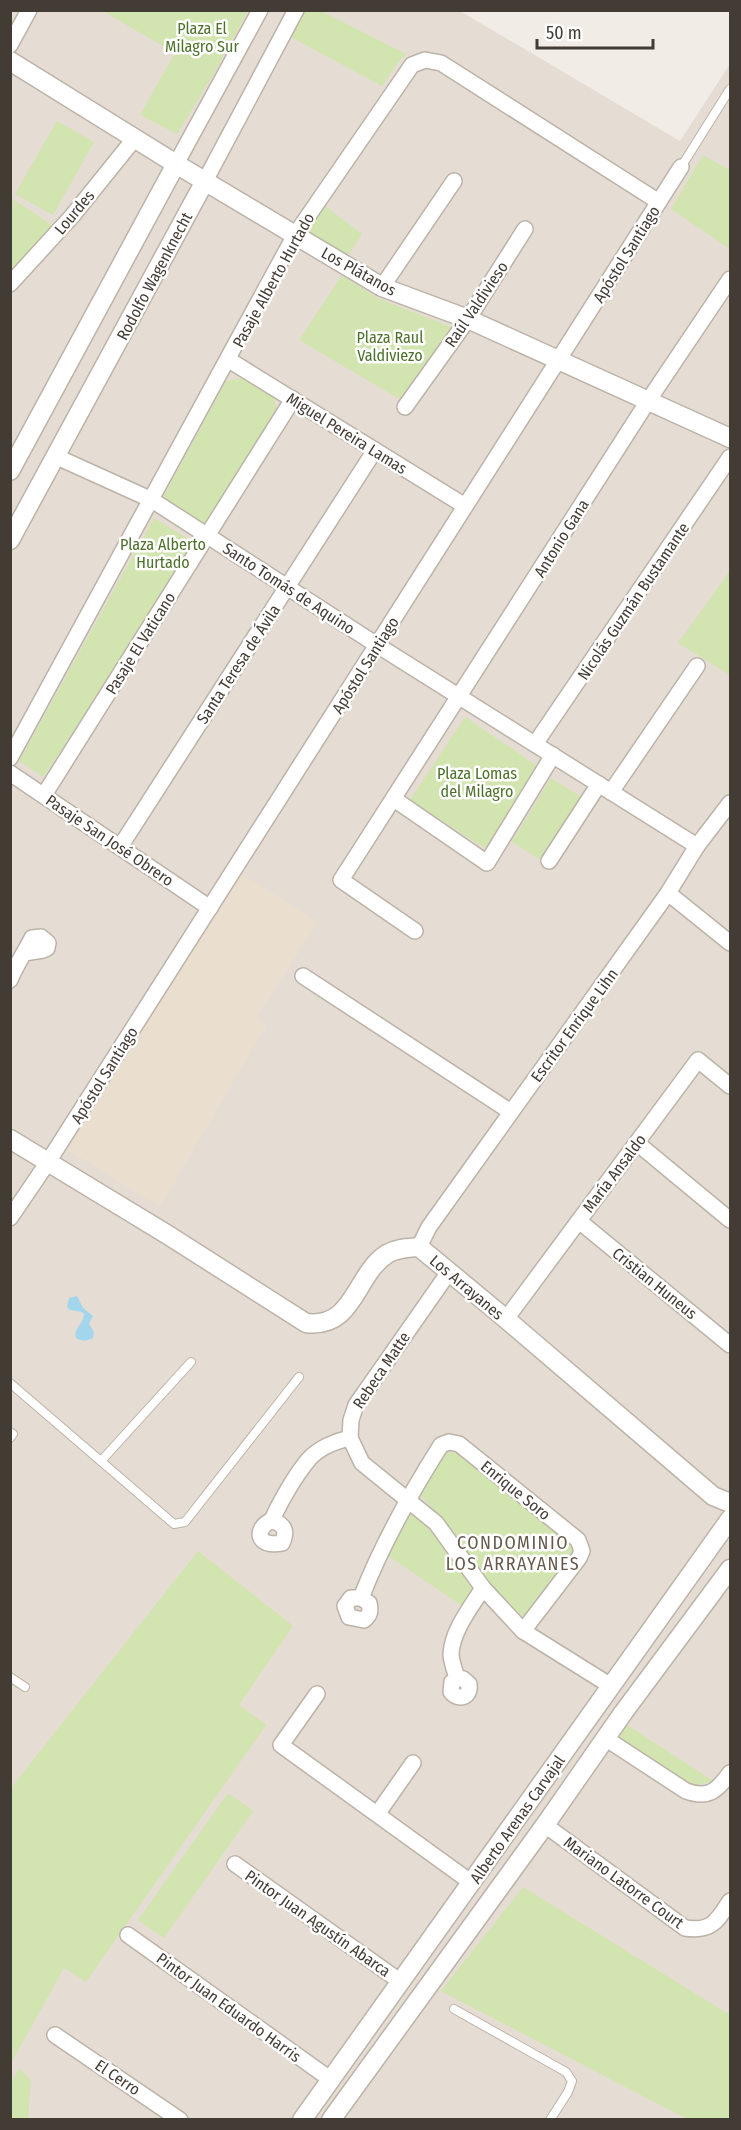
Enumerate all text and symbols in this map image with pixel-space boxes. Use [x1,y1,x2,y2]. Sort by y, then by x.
scale bar [537,12,652,50]
park label: Plaza El Milagro Sur [165,19,239,56]
text: 50 m [546,22,582,44]
street label: Lourdes [50,186,98,238]
street label: Apóstol Santiago [589,202,664,306]
street label: Rodolfo Wagenknecht [113,208,197,343]
street label: Pasaje Alberto Hurtado [229,210,318,351]
street label: Los Plátanos [318,243,400,300]
street label: Raúl Valdivieso [441,258,512,351]
park label: Plaza Raul Valdiviezo [357,328,423,365]
street label: Miguel Pereira Lamas [283,389,411,478]
street label: Antonio Gana [530,496,593,581]
street label: Nicolás Guzmán Bustamante [574,519,693,684]
park label: Plaza Alberto Hurtado [120,535,206,572]
street label: Santo Tomás de Aquino [219,539,358,638]
street label: Pasaje El Vaticano [101,589,179,698]
street label: Santa Teresa de Ávila [193,601,284,728]
street label: Apóstol Santiago [328,613,403,717]
park label: Plaza Lomas del Milagro [437,764,517,801]
street label: Pasaje San José Obrero [42,791,177,890]
street label: Escritor Enrique Lihn [527,965,622,1086]
street label: Apóstol Santiago [67,1023,142,1127]
street label: María Ansaldo [579,1131,650,1216]
street label: Cristian Huneus [609,1244,701,1323]
street label: Los Arrayanes [426,1251,508,1324]
street label: Rebeca Matte [349,1328,414,1412]
street label: Enrique Soro [477,1457,554,1524]
district label: CONDOMINIO LOS ARRAYANES [446,1532,580,1575]
street label: Alberto Arenas Carvajal [466,1752,569,1887]
street label: Mariano Latorre Court [560,1833,688,1933]
street label: Pintor Juan Agustín Abarca [241,1866,394,1981]
street label: Pintor Juan Eduardo Harris [153,1949,305,2066]
street label: El Cerro [92,2055,144,2099]

